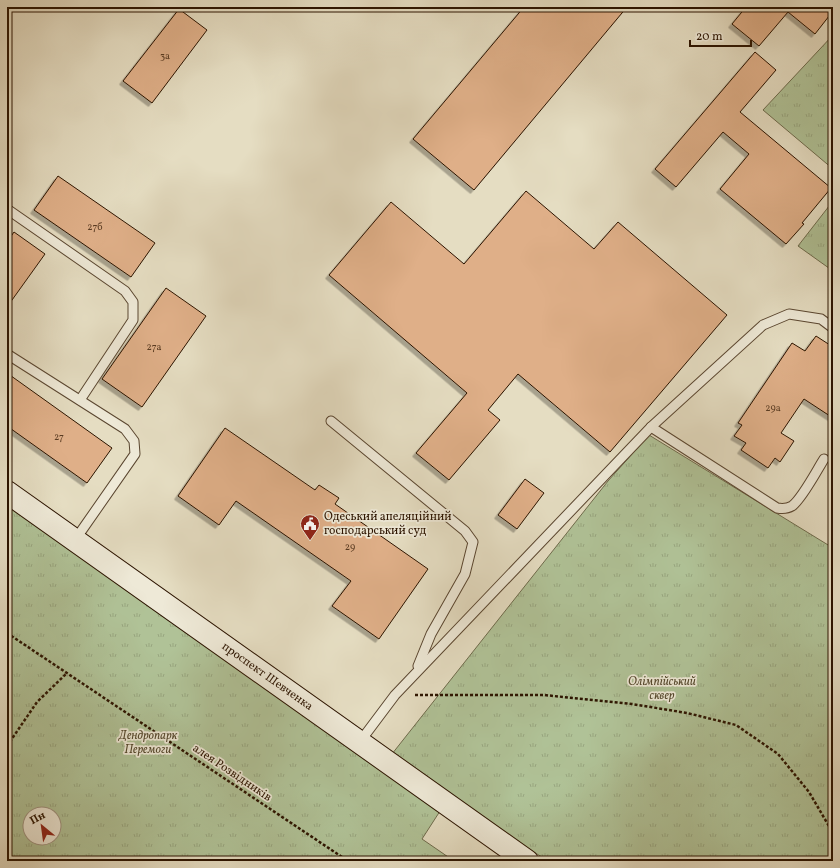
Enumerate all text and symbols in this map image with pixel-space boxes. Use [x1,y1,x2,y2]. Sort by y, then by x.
scale bar [690,22,751,48]
text: 20 m [696,29,723,45]
house number: 3а [160,49,170,63]
house number: 27б [87,220,103,234]
house number: 27а [147,340,161,354]
house number: 29а [765,401,781,415]
house number: 27 [54,430,64,444]
place label: Одеський апеляційний господарський суд [324,509,452,539]
public building icon: Одеський апеляційний господарський суд [299,513,321,541]
house number: 29 [345,540,355,554]
street label: проспект Шевченка [218,639,316,715]
park label: Олімпійський сквер [628,674,696,704]
park label: Дендропарк Перемоги [118,728,177,758]
street label: алея Розвідників [189,741,275,805]
north arrow [22,806,62,846]
text: Пн [27,808,48,829]

